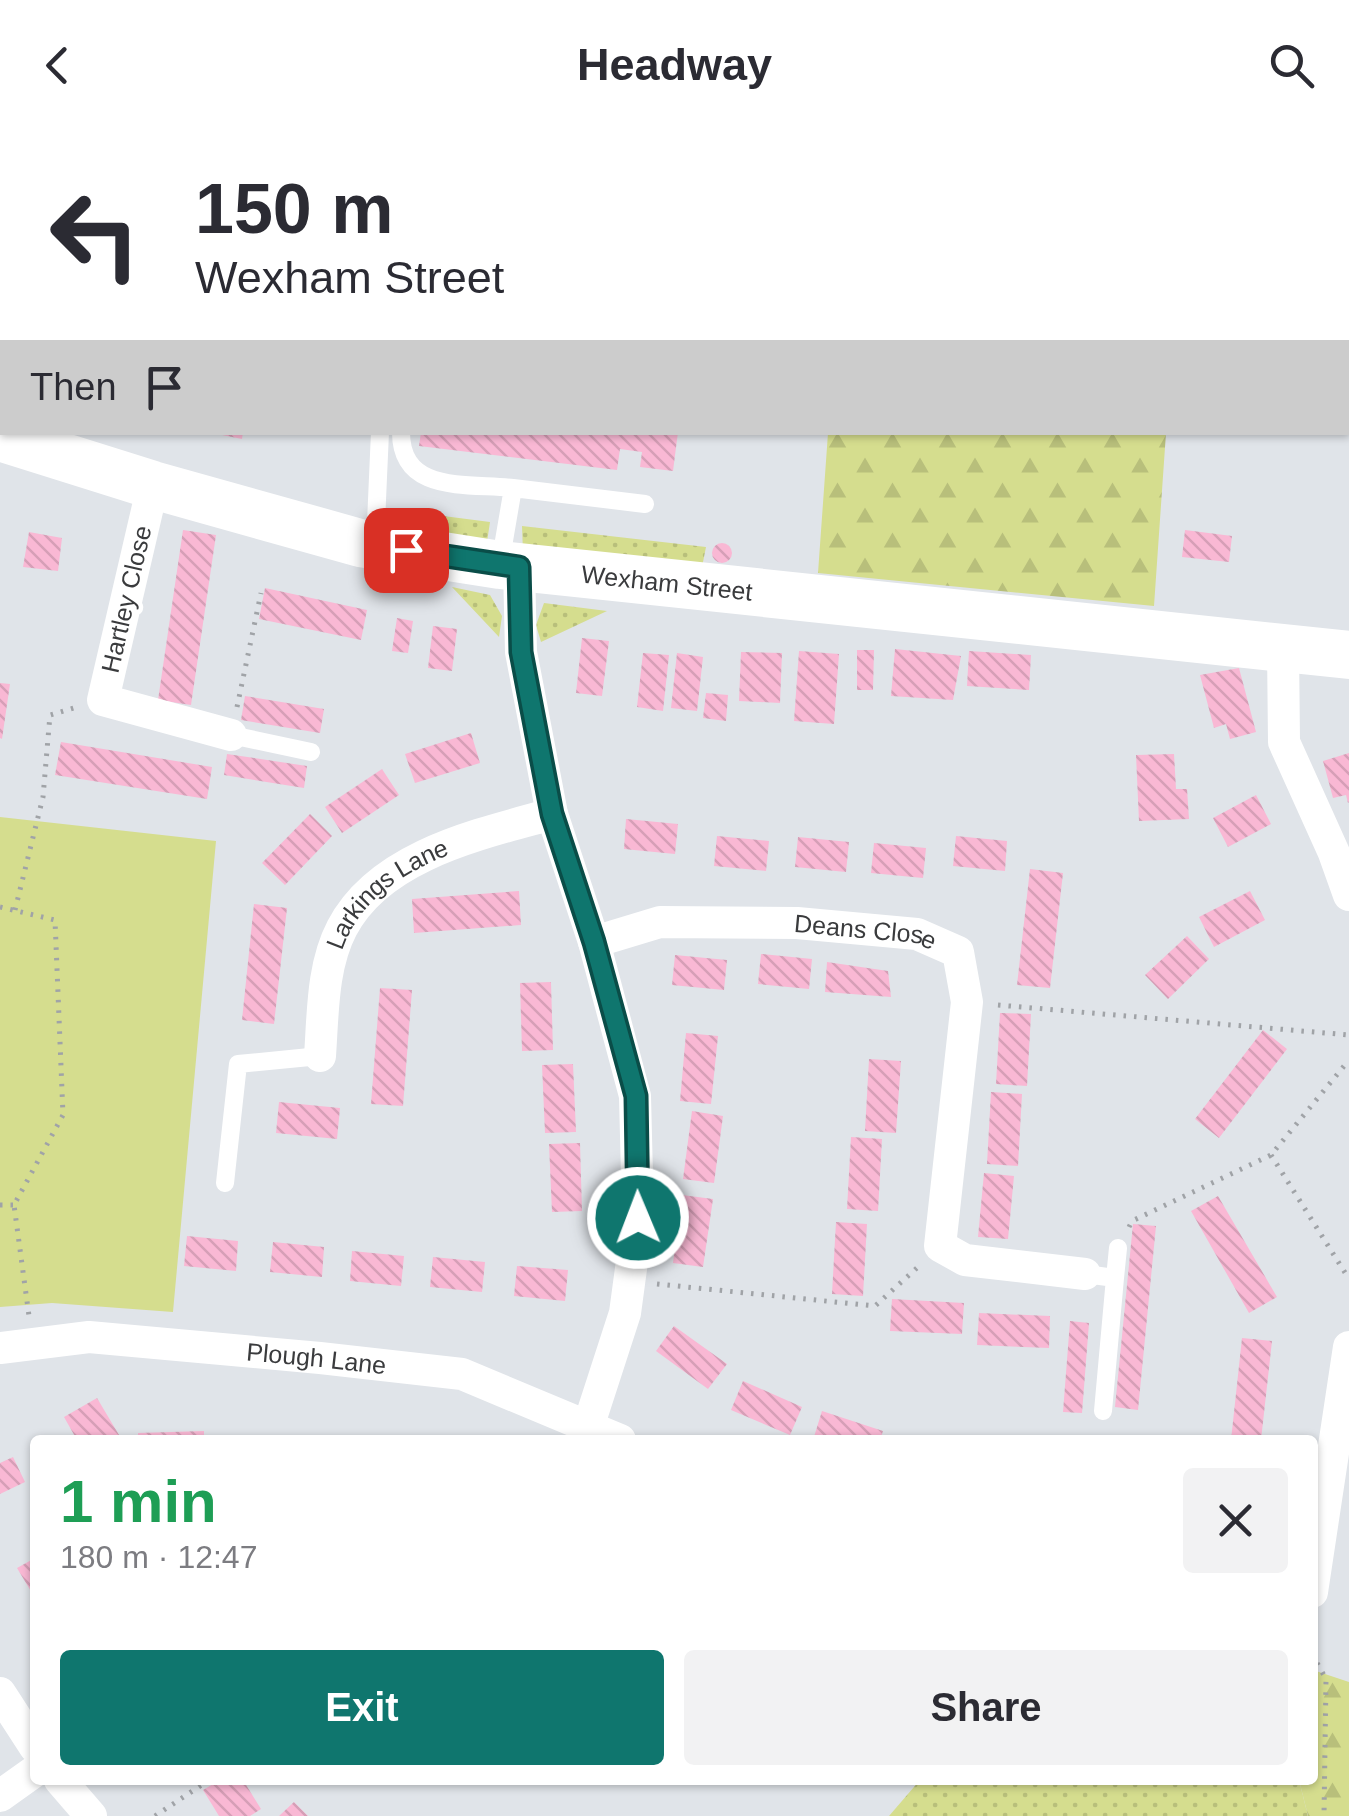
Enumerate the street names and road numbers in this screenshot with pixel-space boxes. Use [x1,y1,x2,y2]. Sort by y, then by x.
street label: Hartley Close [95,523,157,675]
street label: Wexham Street [580,560,754,606]
street label: Larkings Lane [320,833,452,953]
street label: Deans Close [793,909,941,955]
street label: Plough Lane [245,1337,388,1379]

